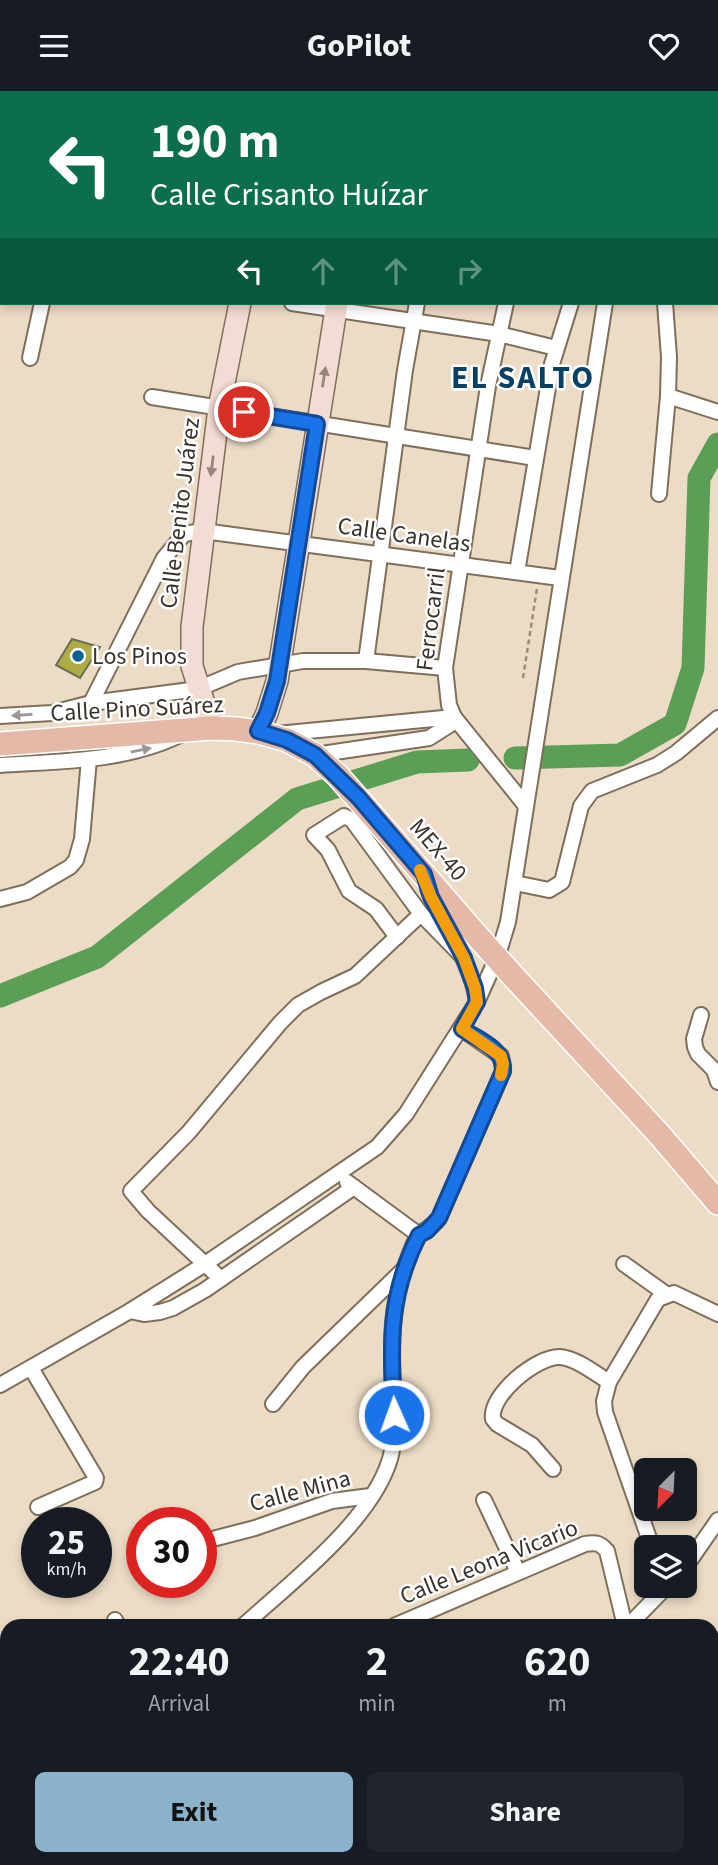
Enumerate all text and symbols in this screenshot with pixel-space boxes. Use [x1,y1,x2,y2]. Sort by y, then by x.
text: GoPilot [307,23,411,69]
icon: menu [35,27,73,65]
icon: heart [645,27,683,65]
text: 190 m [150,107,279,177]
icon: left [35,119,126,210]
text: Calle Crisanto Huízar [150,172,428,218]
icon: left [231,252,269,290]
icon: ahead [304,252,342,290]
icon: ahead [377,252,415,290]
icon: right [450,252,488,290]
district label: EL SALTO [451,355,595,401]
one-way arrow [319,365,330,387]
pin [214,382,274,442]
icon: arrive [225,393,263,431]
street label: Calle Benito Juárez [151,415,209,611]
one-way arrow [206,456,217,478]
street label: Calle Canelas [335,508,473,562]
street label: Ferrocarril [407,565,455,673]
place label: Los Pinos [92,639,187,674]
marker: Los Pinos [70,648,86,664]
street label: Calle Pino Suárez [50,687,224,731]
one-way arrow [11,709,33,720]
one-way arrow [130,744,152,755]
street label: MEX-40 [401,811,475,889]
position arrow [357,1378,431,1452]
north arrow [634,1458,696,1521]
map controls [634,1458,697,1598]
street label: Calle Mina [246,1461,354,1521]
speed limit sign: 30 [126,1507,217,1598]
street label: Calle Leona Vicario [395,1510,583,1614]
text: 25 [48,1518,85,1568]
button: layers [634,1535,697,1598]
text: km/h [47,1557,86,1582]
text: 22:40 [128,1632,230,1692]
text: 2 [366,1632,388,1692]
text: 620 [524,1632,591,1692]
text: Arrival [148,1687,210,1720]
text: min [358,1687,396,1720]
text: m [548,1687,567,1720]
button: Exit [35,1772,353,1852]
button: Share [367,1772,684,1852]

